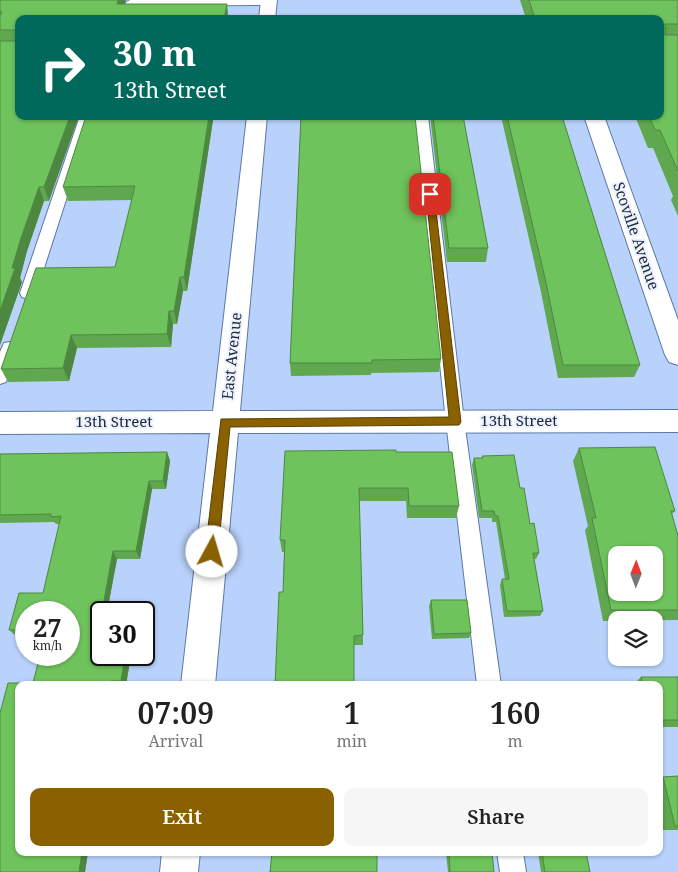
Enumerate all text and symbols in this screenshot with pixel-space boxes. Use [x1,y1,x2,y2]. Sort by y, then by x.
text: 30 m [113,29,196,76]
icon: right [30,35,95,100]
text: 13th Street [113,74,226,104]
pin [409,173,451,215]
street label: Scoville Avenue [609,179,665,292]
icon: arrive [416,180,444,208]
street label: East Avenue [216,311,246,400]
street label: 13th Street [480,410,558,430]
street label: 13th Street [75,411,153,431]
position arrow [185,525,237,577]
north arrow [608,546,662,601]
map controls [608,546,663,666]
speed limit sign: 30 [90,601,155,666]
text: 27 [33,610,62,644]
button: layers [608,611,663,666]
text: km/h [33,637,62,654]
text: 07:09 [138,692,214,733]
text: 1 [343,692,360,733]
text: 160 [490,692,540,733]
text: Arrival [148,730,203,752]
text: min [337,730,367,752]
text: m [508,730,523,752]
button: Exit [30,788,334,846]
button: Share [344,788,648,846]

